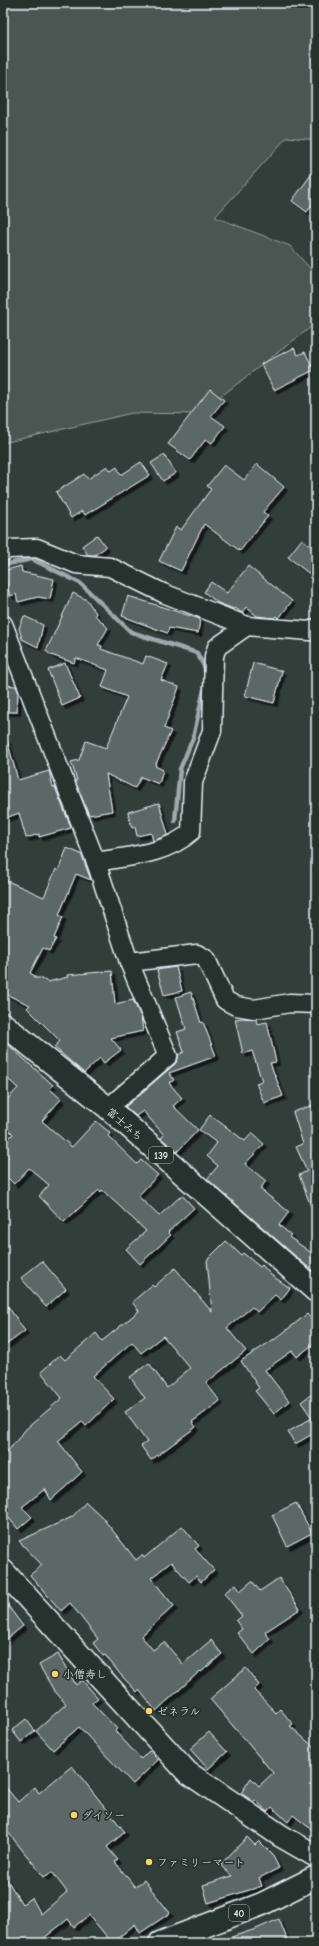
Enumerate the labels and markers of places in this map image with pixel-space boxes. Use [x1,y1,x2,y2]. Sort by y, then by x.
place label: 小僧寿し [63,1668,107,1681]
marker: 小僧寿し [50,1669,60,1679]
place label: ゼネラル [157,1705,201,1718]
marker: ゼネラル [144,1706,154,1716]
place label: ダイソー [82,1809,125,1822]
marker: ダイソー [69,1810,79,1820]
place label: ファミリーマート [157,1856,245,1869]
marker: ファミリーマート [144,1857,154,1867]

